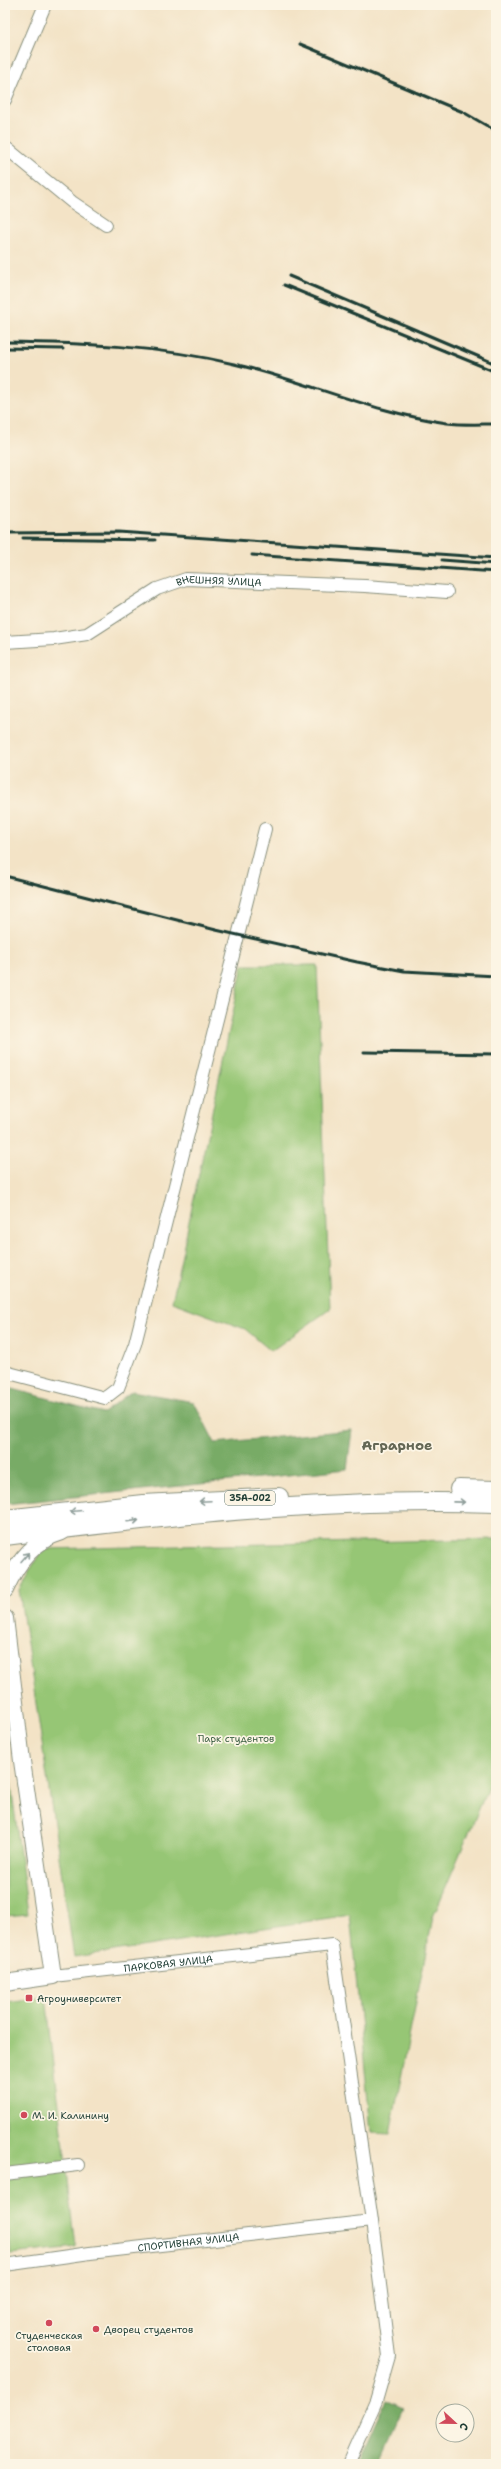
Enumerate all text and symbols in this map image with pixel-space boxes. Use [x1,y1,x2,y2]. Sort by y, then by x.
street label: ВНЕШНЯЯ УЛИЦА [174,572,262,589]
district label: Аграрное [362,1436,432,1454]
road number: 35А-002 [225,1491,275,1505]
one-way arrow [199,1497,212,1504]
one-way arrow [452,1498,465,1506]
one-way arrow [70,1507,83,1515]
one-way arrow [126,1517,139,1525]
one-way arrow [20,1553,29,1563]
park label: Парк студентов [198,1732,274,1745]
street label: ПАРКОВАЯ УЛИЦА [123,1952,214,1975]
place label: Агроуниверситет [37,1992,122,2005]
marker: Агроуниверситет [24,1993,34,2003]
place label: М. И. Калинину [32,2109,109,2122]
marker: М. И. Калинину [19,2110,29,2120]
street label: СПОРТИВНАЯ УЛИЦА [137,2230,240,2254]
marker: Студенческая столовая [44,2318,54,2328]
place label: Дворец студентов [104,2323,193,2336]
marker: Дворец студентов [91,2324,101,2334]
place label: Студенческая столовая [16,2329,82,2354]
north arrow [435,2403,475,2443]
text: С [455,2421,472,2433]

